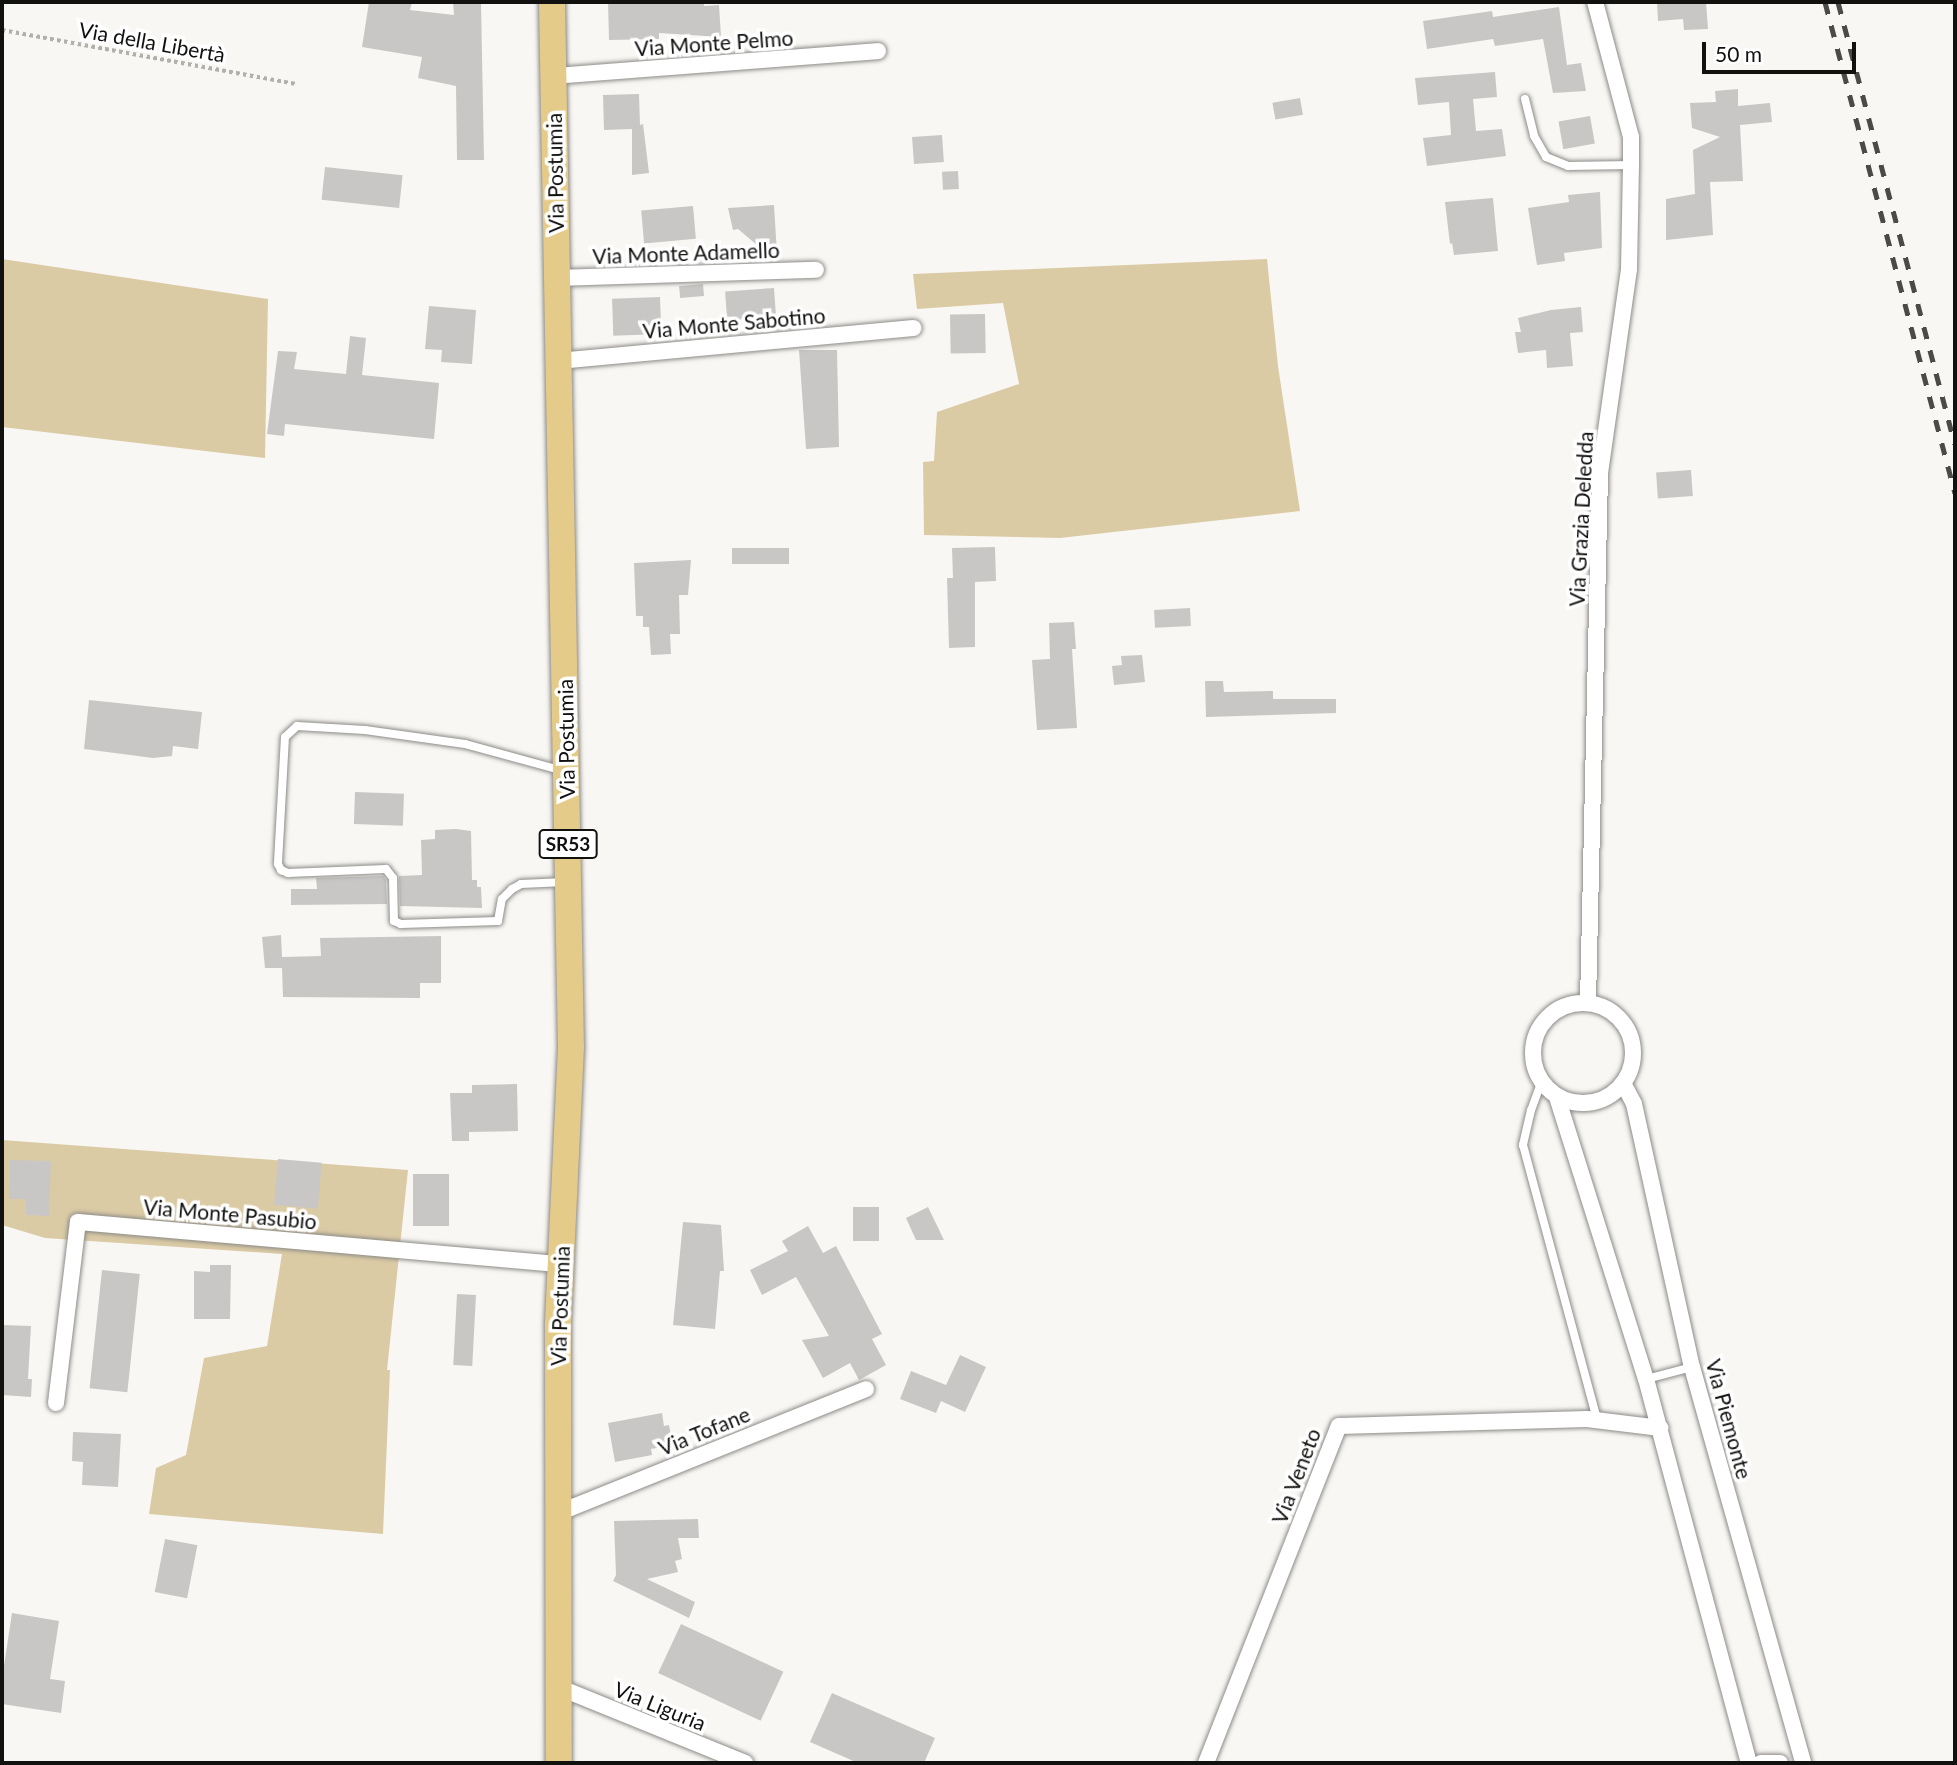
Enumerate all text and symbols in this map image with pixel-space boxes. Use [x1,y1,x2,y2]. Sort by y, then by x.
street label: Via della Libertà [77,17,227,67]
street label: Via Monte Pelmo [634,25,794,61]
scale bar [1705,28,1859,72]
text: 50 m [1715,41,1762,66]
street label: Via Postumia [541,113,569,233]
street label: Via Monte Adamello [592,237,780,269]
street label: Via Monte Sabotino [642,302,826,344]
street label: Via Grazia Deledda [1564,431,1598,607]
street label: Via Postumia [552,679,580,799]
road number: SR53 [538,828,598,860]
street label: Via Monte Pasubio [142,1194,318,1234]
street label: Via Postumia [545,1246,575,1366]
street label: Via Piemonte [1701,1356,1757,1482]
street label: Via Tofane [654,1401,754,1461]
street label: Via Veneto [1266,1424,1326,1528]
street label: Via Liguria [610,1676,710,1736]

